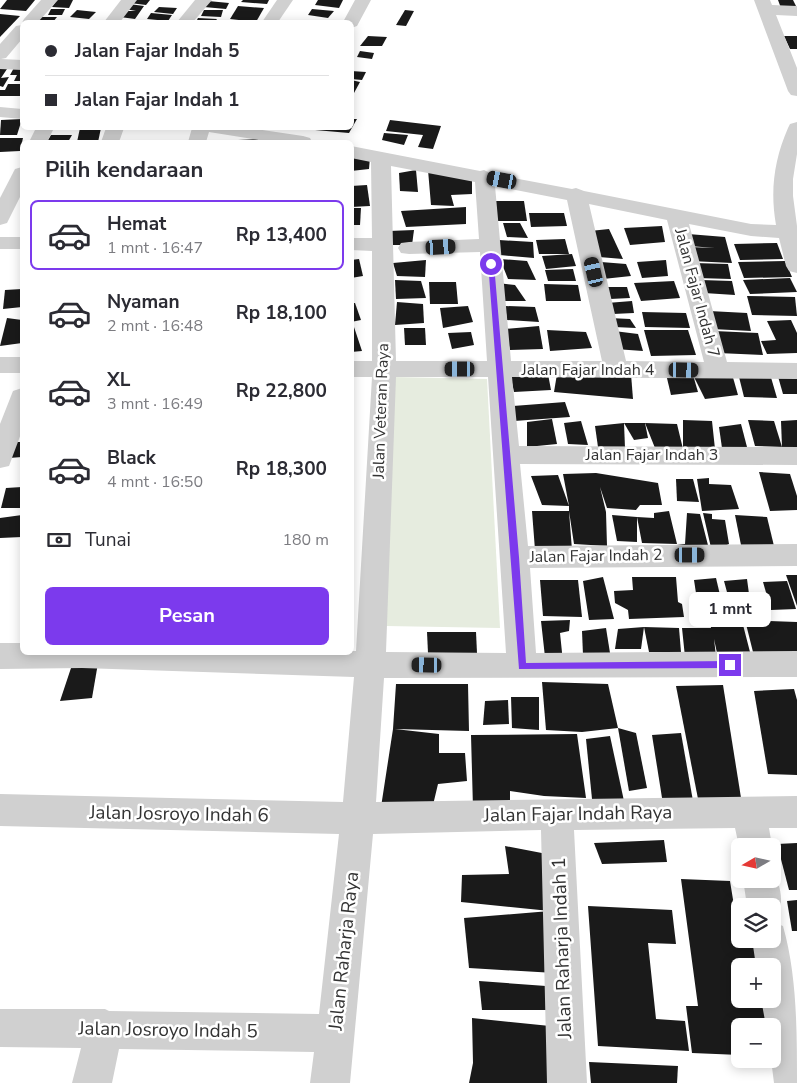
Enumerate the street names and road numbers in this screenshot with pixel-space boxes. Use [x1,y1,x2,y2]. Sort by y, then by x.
street label: Jalan Fajar Indah 7 [669,225,725,360]
street label: Jalan Veteran Raya [368,343,394,480]
street label: Jalan Fajar Indah 4 [521,359,655,381]
street label: Jalan Fajar Indah 3 [585,444,718,466]
street label: Jalan Fajar Indah 2 [528,544,663,568]
street label: Jalan Josroyo Indah 6 [88,799,269,829]
street label: Jalan Fajar Indah Raya [482,799,673,829]
street label: Jalan Raharja Indah 1 [546,857,578,1040]
street label: Jalan Raharja Raya [323,870,365,1033]
street label: Jalan Josroyo Indah 5 [77,1015,258,1045]

